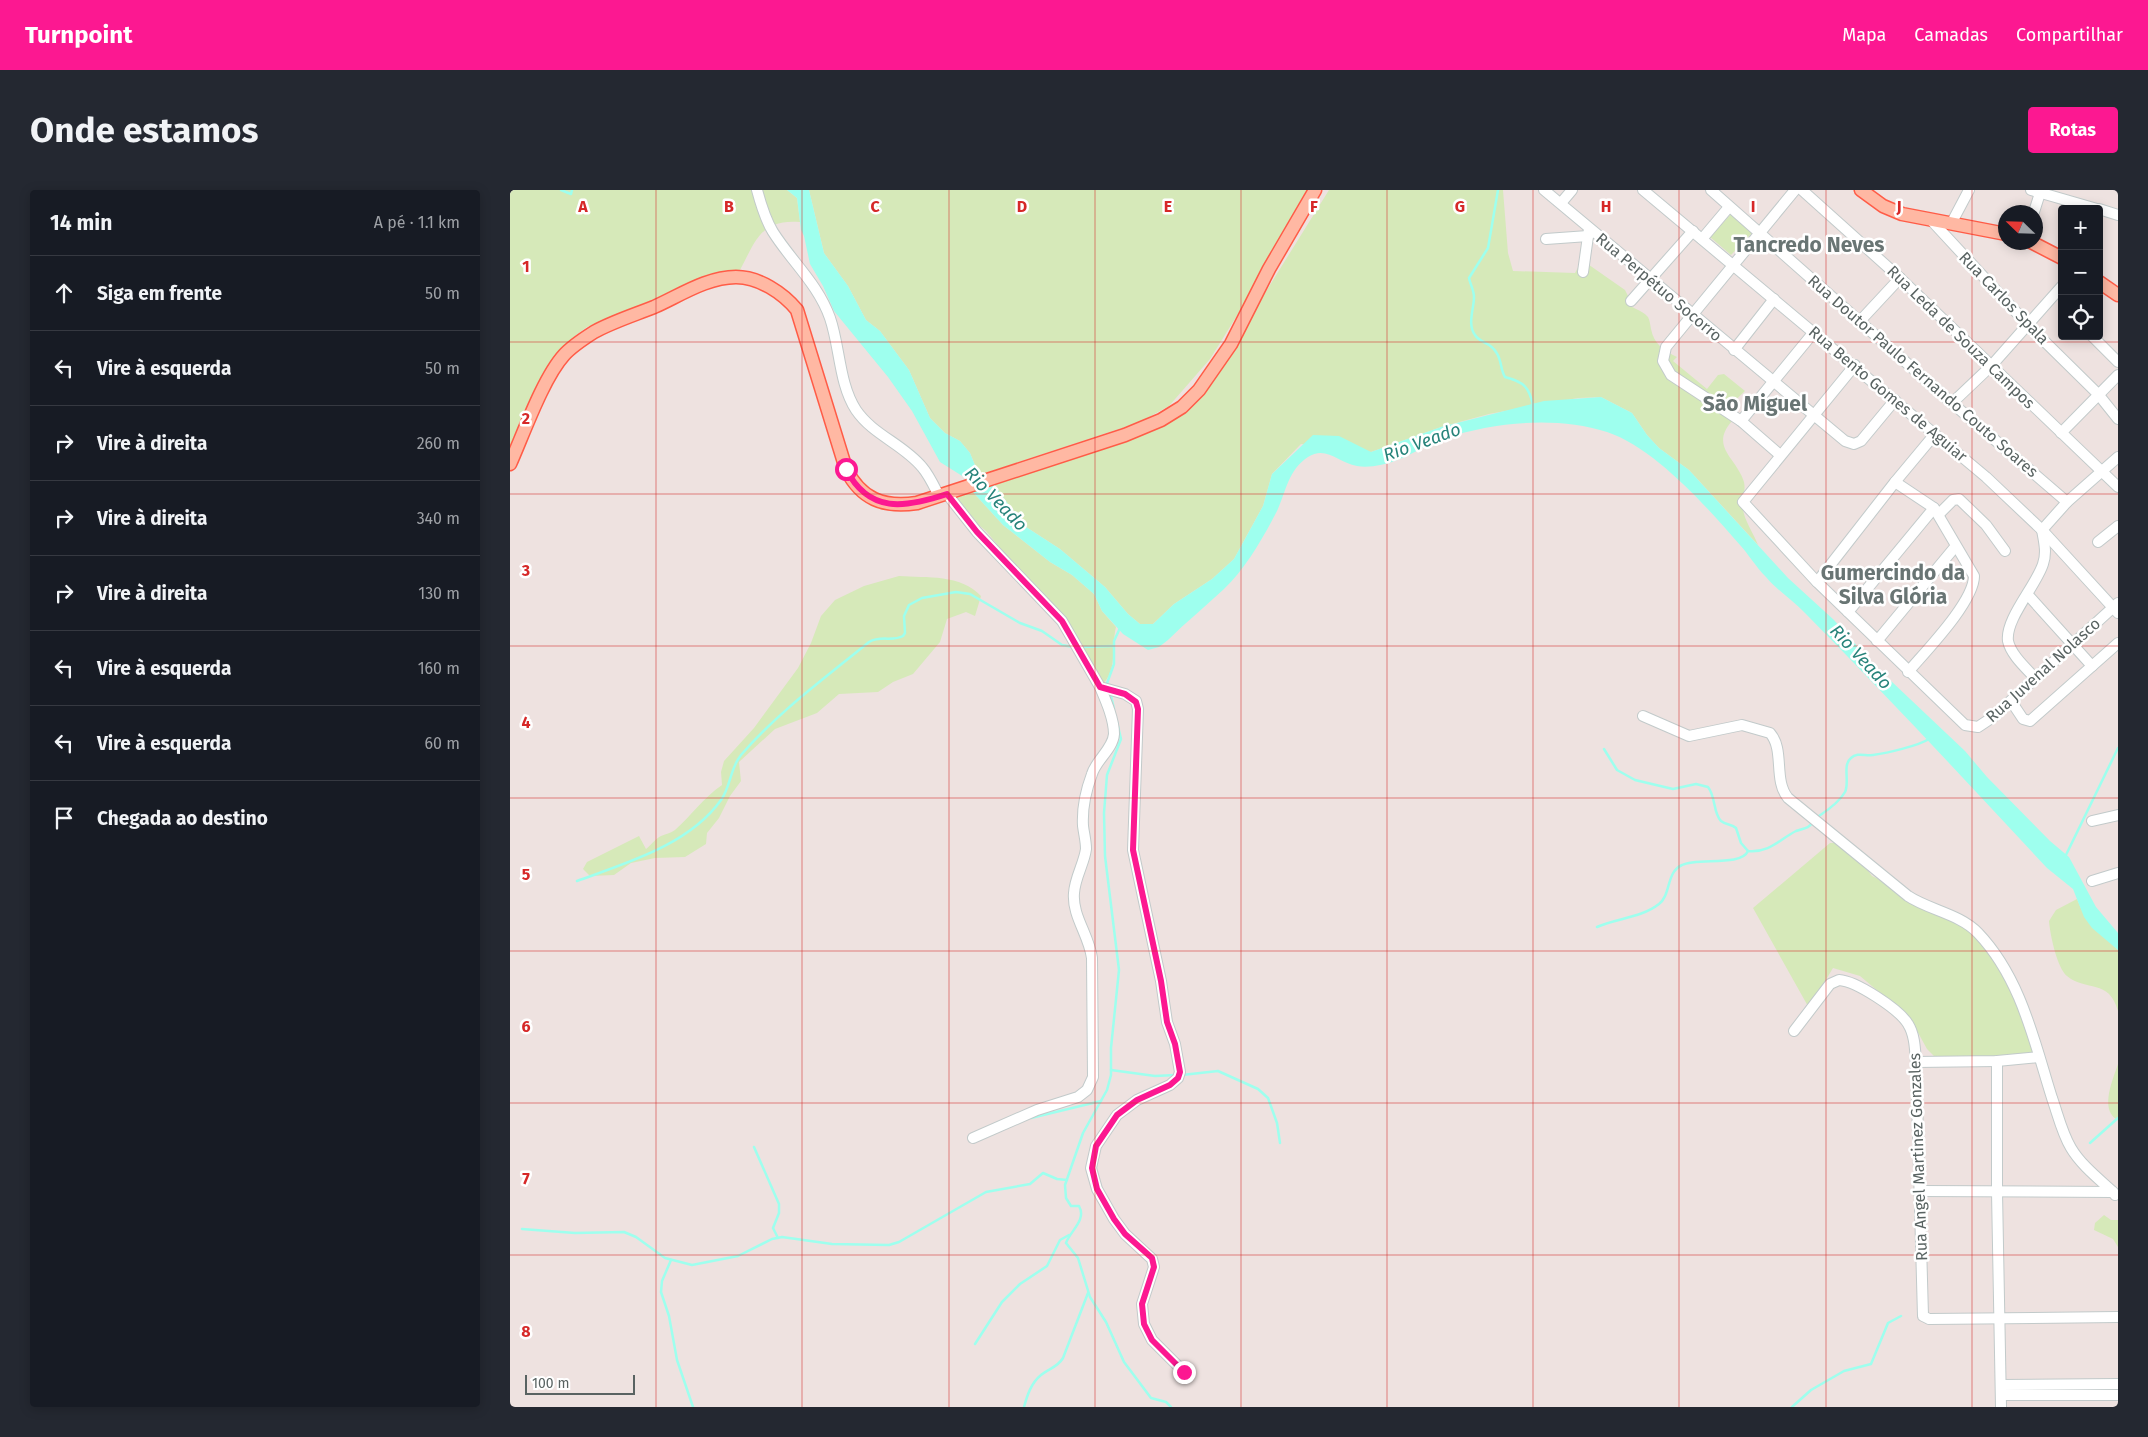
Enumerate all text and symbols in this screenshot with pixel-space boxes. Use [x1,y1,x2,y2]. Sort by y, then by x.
text: Turnpoint [25,21,132,49]
text: Mapa [1842,24,1886,46]
text: Camadas [1914,24,1988,46]
text: Compartilhar [2016,24,2123,46]
button: Rotas [2028,107,2118,153]
text: Onde estamos [30,109,258,151]
text: A [577,197,588,216]
text: B [724,197,734,216]
text: C [870,197,880,216]
text: D [1017,197,1027,216]
text: E [1164,197,1172,216]
text: F [1310,197,1318,216]
text: G [1455,197,1465,216]
text: H [1601,197,1611,216]
text: I [1751,197,1755,216]
text: J [1895,197,1902,216]
north arrow [1998,205,2043,250]
map controls [2058,205,2103,340]
button: + [2058,205,2103,250]
text: 14 min [50,210,112,236]
text: A pé · 1.1 km [374,213,460,232]
street label: Rua Perpétuo Socorro [1592,229,1726,345]
district label: Tancredo Neves [1734,232,1884,258]
street label: Rua Carlos Spala [1955,248,2053,348]
button: − [2058,250,2103,295]
text: 1 [522,257,530,276]
street label: Rua Leda de Souza Campos [1883,261,2039,413]
street label: Rua Doutor Paulo Fernando Couto Soares [1804,271,2042,481]
icon: ahead [50,279,78,307]
text: Siga em frente [97,282,222,305]
text: 50 m [425,284,460,303]
button: locate [2058,295,2103,340]
street label: Rua Bento Gomes de Aguiar [1805,322,1972,466]
icon: left [50,354,78,382]
text: Vire à esquerda [97,357,231,380]
text: 50 m [425,359,460,378]
district label: São Miguel [1703,391,1808,417]
text: 2 [522,409,530,428]
water label: Rio Veado [1380,418,1464,466]
icon: right [50,429,78,457]
text: Vire à direita [97,432,207,455]
text: 260 m [417,434,460,453]
route start [835,458,858,481]
water label: Rio Veado [960,462,1032,536]
icon: right [50,504,78,532]
text: Vire à direita [97,507,207,530]
text: 340 m [417,509,460,528]
district label: Gumercindo da Silva Glória [1821,560,1965,610]
text: 3 [521,561,530,580]
icon: right [50,579,78,607]
text: Vire à direita [97,582,207,605]
text: 130 m [418,584,460,603]
street label: Rua Juvenal Nolasco [1982,614,2104,726]
water label: Rio Veado [1825,620,1897,694]
icon: left [50,654,78,682]
text: Vire à esquerda [97,657,231,680]
text: 160 m [418,659,460,678]
text: 4 [521,713,531,732]
icon: left [50,729,78,757]
text: Vire à esquerda [97,732,231,755]
text: 60 m [425,734,460,753]
icon: arrive [50,804,78,832]
text: Chegada ao destino [97,807,268,830]
text: 5 [522,865,531,884]
text: 6 [521,1017,531,1036]
street label: Rua Angel Martinez Gonzales [1905,1053,1931,1261]
text: 7 [522,1169,530,1188]
text: 8 [521,1322,531,1341]
route end [1173,1361,1196,1384]
scale bar [525,1372,635,1395]
text: 100 m [532,1375,569,1392]

